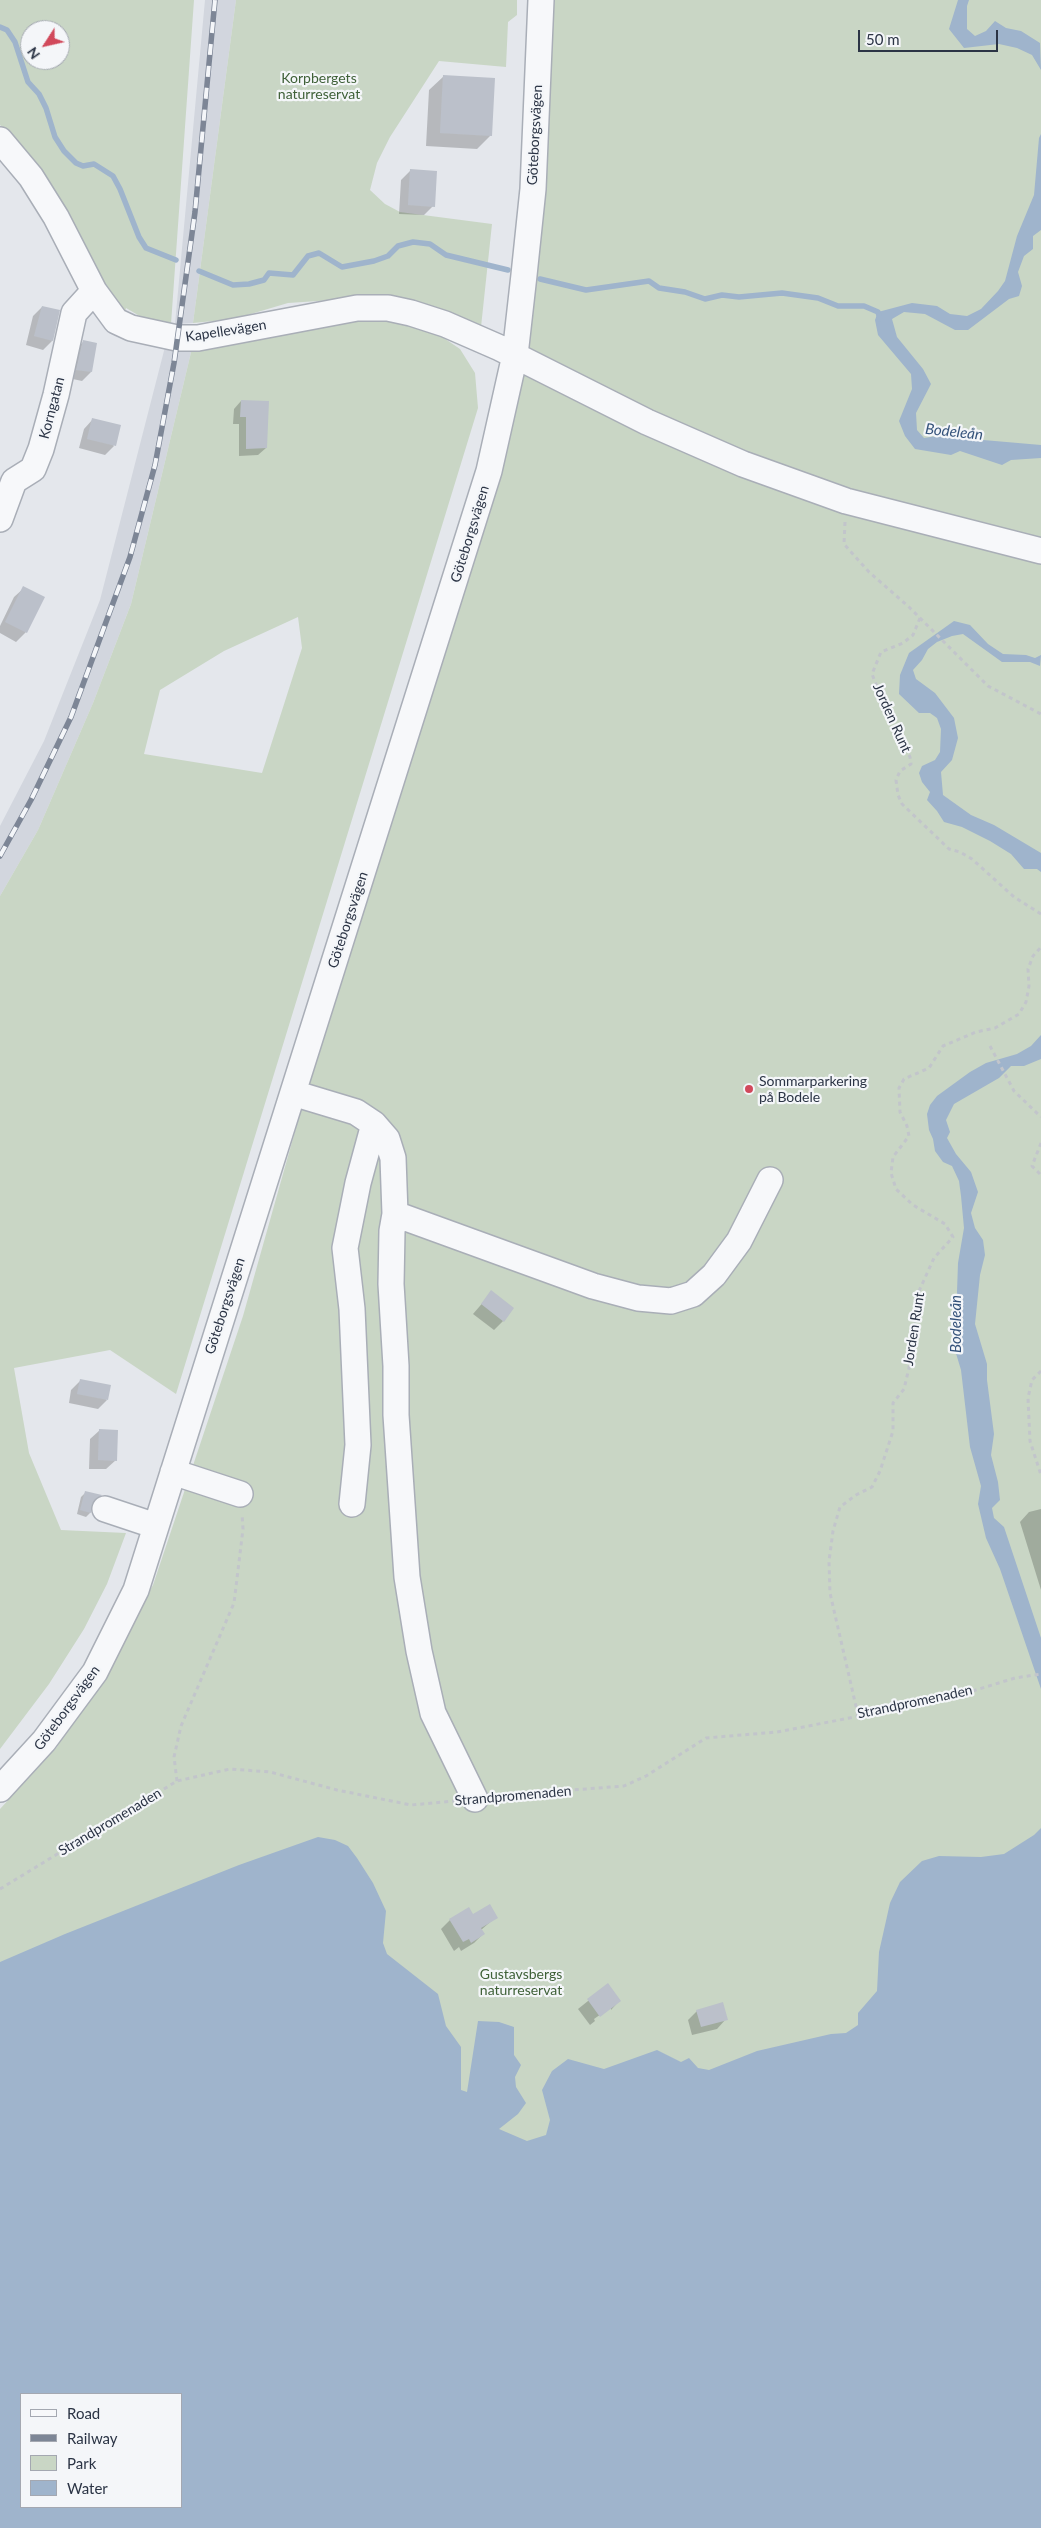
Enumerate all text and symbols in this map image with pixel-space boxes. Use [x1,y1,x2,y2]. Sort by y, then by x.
north arrow [20,20,70,70]
scale bar [861,20,1001,52]
text: 50 m [866,30,900,48]
text: N [23,44,43,63]
park label: Korpbergets naturreservat [278,70,360,102]
street label: Göteborgsvägen [524,84,546,186]
street label: Kapellevägen [184,316,268,346]
street label: Korngatan [36,375,68,441]
water label: Bodeleån [924,420,984,444]
street label: Göteborgsvägen [447,483,493,585]
street label: Jorden Runt [869,681,915,755]
street label: Göteborgsvägen [324,870,372,970]
place label: Sommarparkering på Bodele [759,1073,867,1106]
marker: Sommarparkering på Bodele [743,1083,755,1095]
street label: Göteborgsvägen [201,1256,249,1356]
street label: Jorden Runt [900,1291,928,1367]
water label: Bodeleån [947,1295,965,1353]
street label: Göteborgsvägen [31,1662,103,1754]
street label: Strandpromenaden [856,1682,974,1722]
street label: Strandpromenaden [454,1783,572,1809]
street label: Strandpromenaden [55,1785,165,1859]
park label: Gustavsbergs naturreservat [480,1966,562,1998]
legend [20,2393,182,2508]
text: Road [67,2404,100,2422]
text: Railway [67,2429,118,2447]
text: Park [67,2454,96,2472]
text: Water [67,2479,108,2497]

